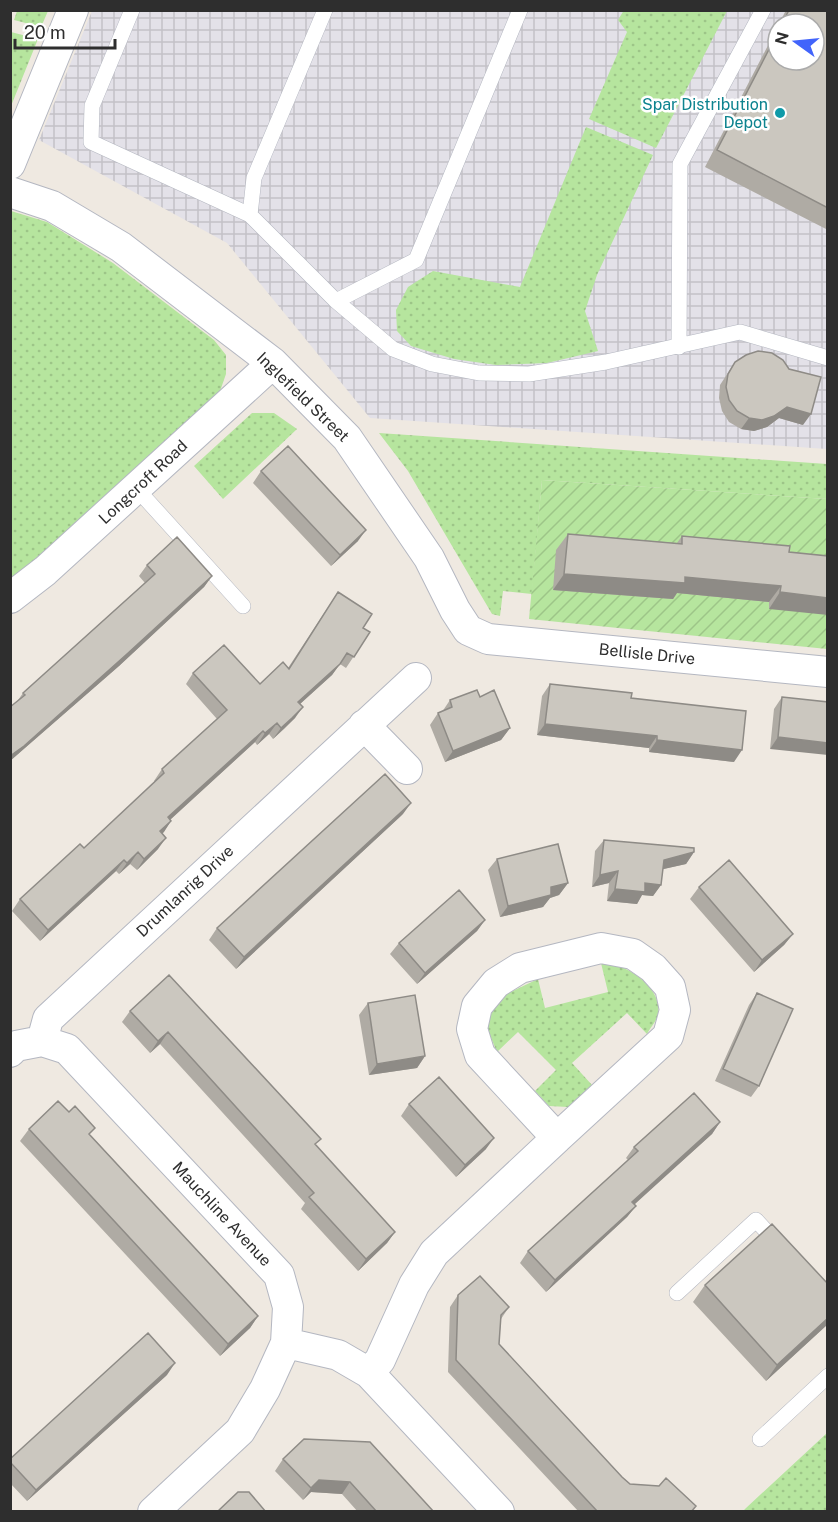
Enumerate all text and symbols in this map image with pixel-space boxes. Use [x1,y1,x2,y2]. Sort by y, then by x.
scale bar [15,12,116,50]
north arrow [766,12,826,72]
text: 20 m [24,22,66,43]
text: N [771,30,793,47]
place label: Spar Distribution Depot [642,95,768,132]
marker: Spar Distribution Depot [773,106,787,120]
street label: Inglefield Street [253,348,353,446]
street label: Longcroft Road [95,436,191,528]
street label: Bellisle Drive [598,639,696,669]
street label: Drumlanrig Drive [133,841,237,941]
street label: Mauchline Avenue [169,1158,275,1270]

